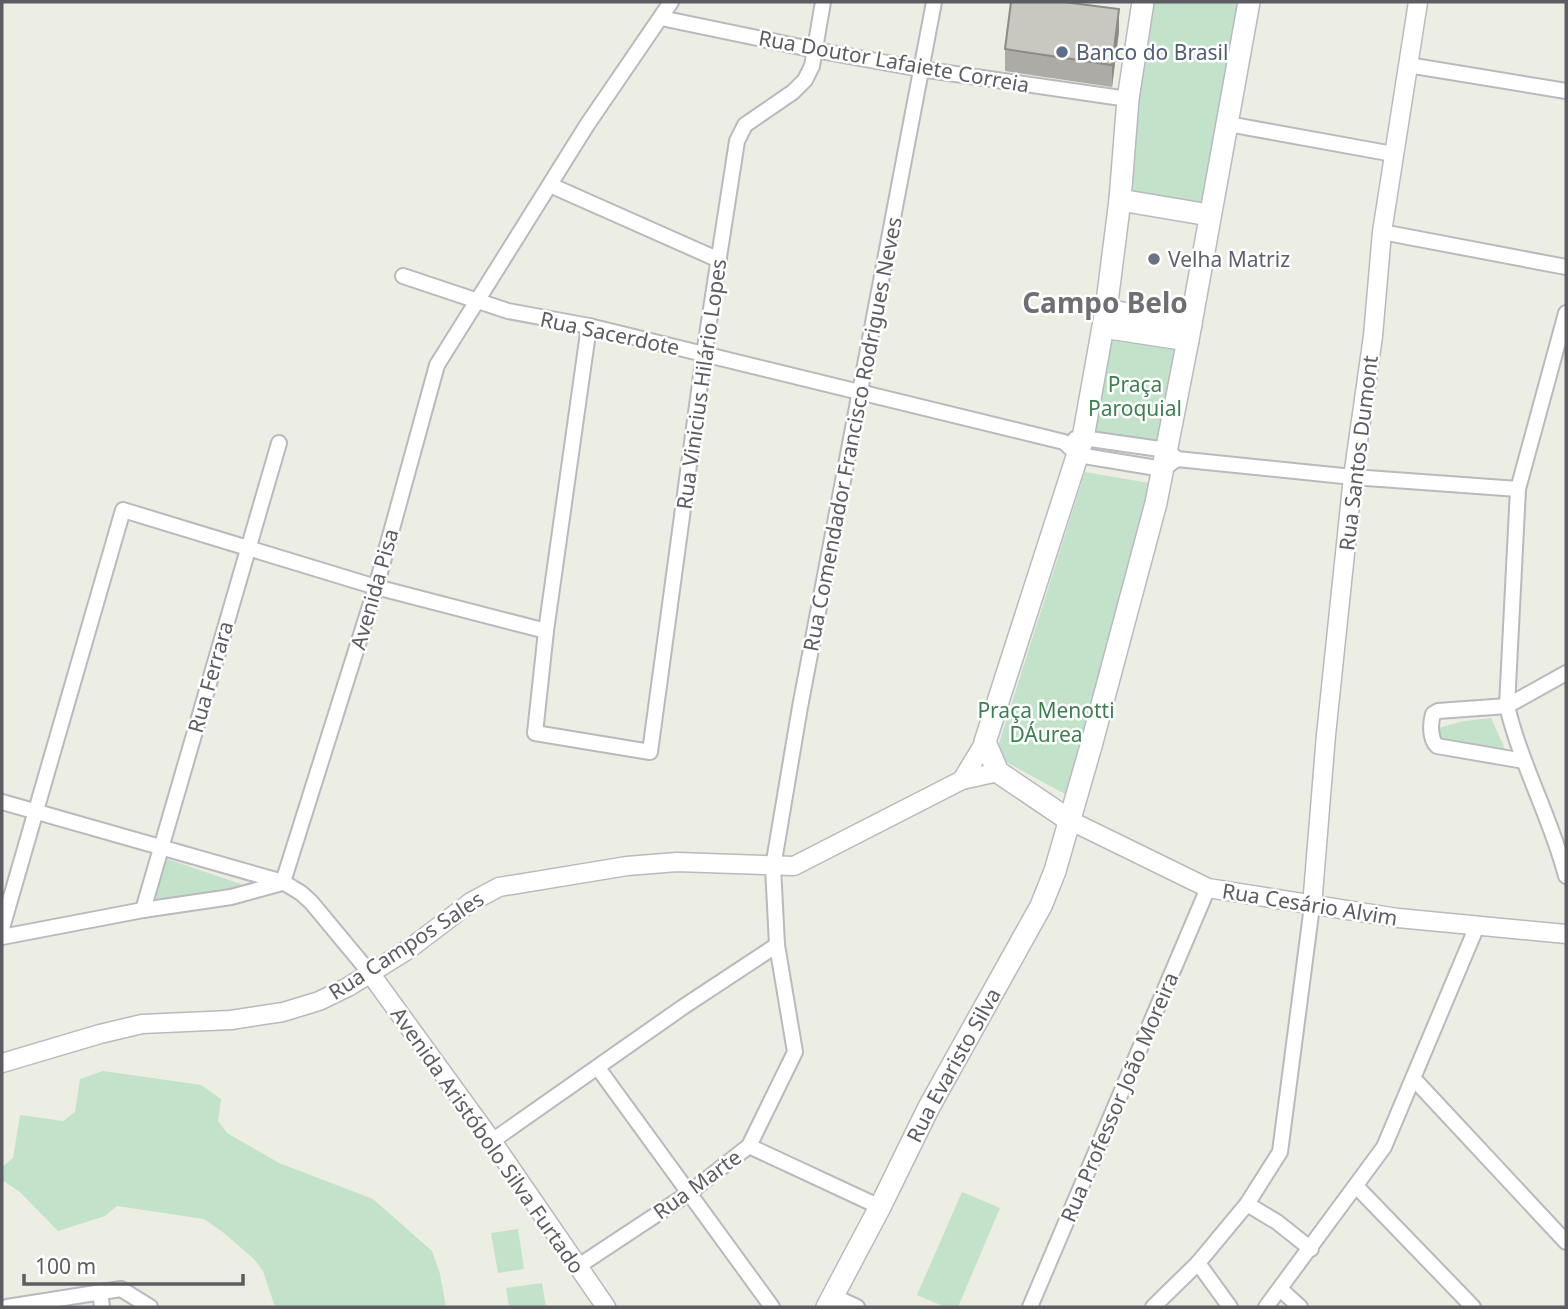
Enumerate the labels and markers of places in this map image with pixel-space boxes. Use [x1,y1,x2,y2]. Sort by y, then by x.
place label: Banco do Brasil [1076,38,1228,66]
marker: Banco do Brasil [1054,44,1070,60]
place label: Velha Matriz [1168,245,1290,273]
marker: Velha Matriz [1146,251,1162,267]

